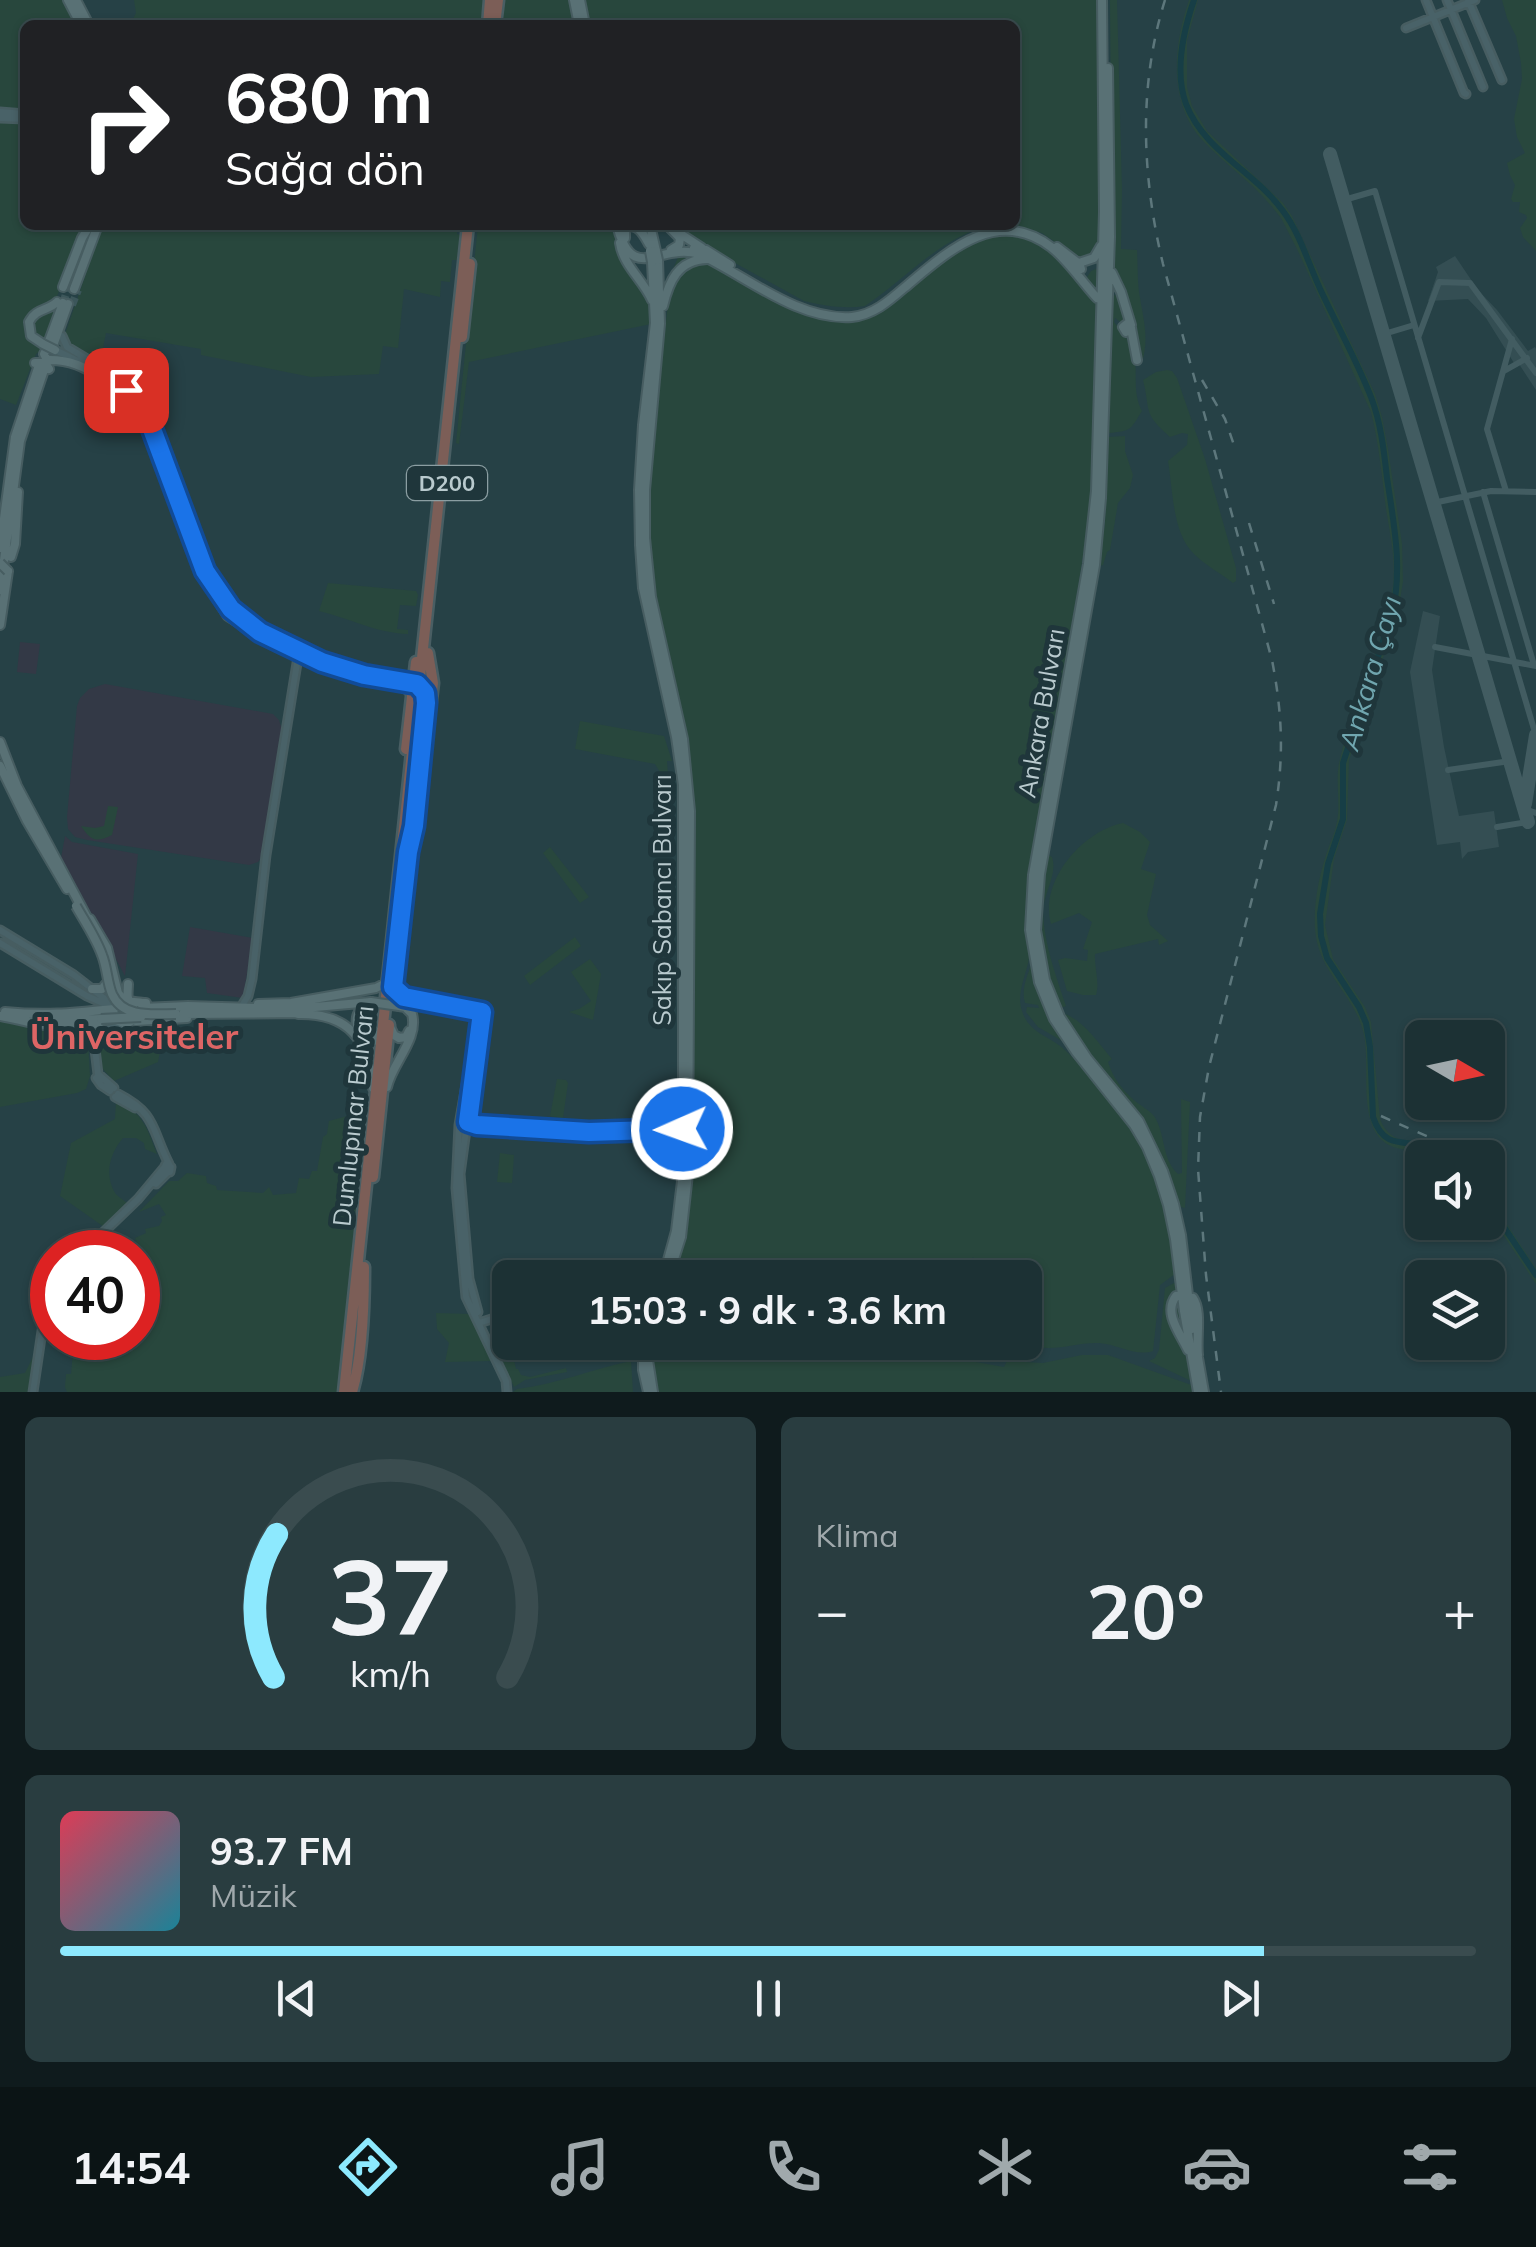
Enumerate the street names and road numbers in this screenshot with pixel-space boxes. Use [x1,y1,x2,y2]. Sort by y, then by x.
road number: D200 [407,466,487,500]
street label: Ankara Bulvarı [1010,626,1071,800]
street label: Sakıp Sabancı Bulvarı [646,774,677,1026]
street label: Dumlupınar Bulvarı [325,1004,380,1228]

